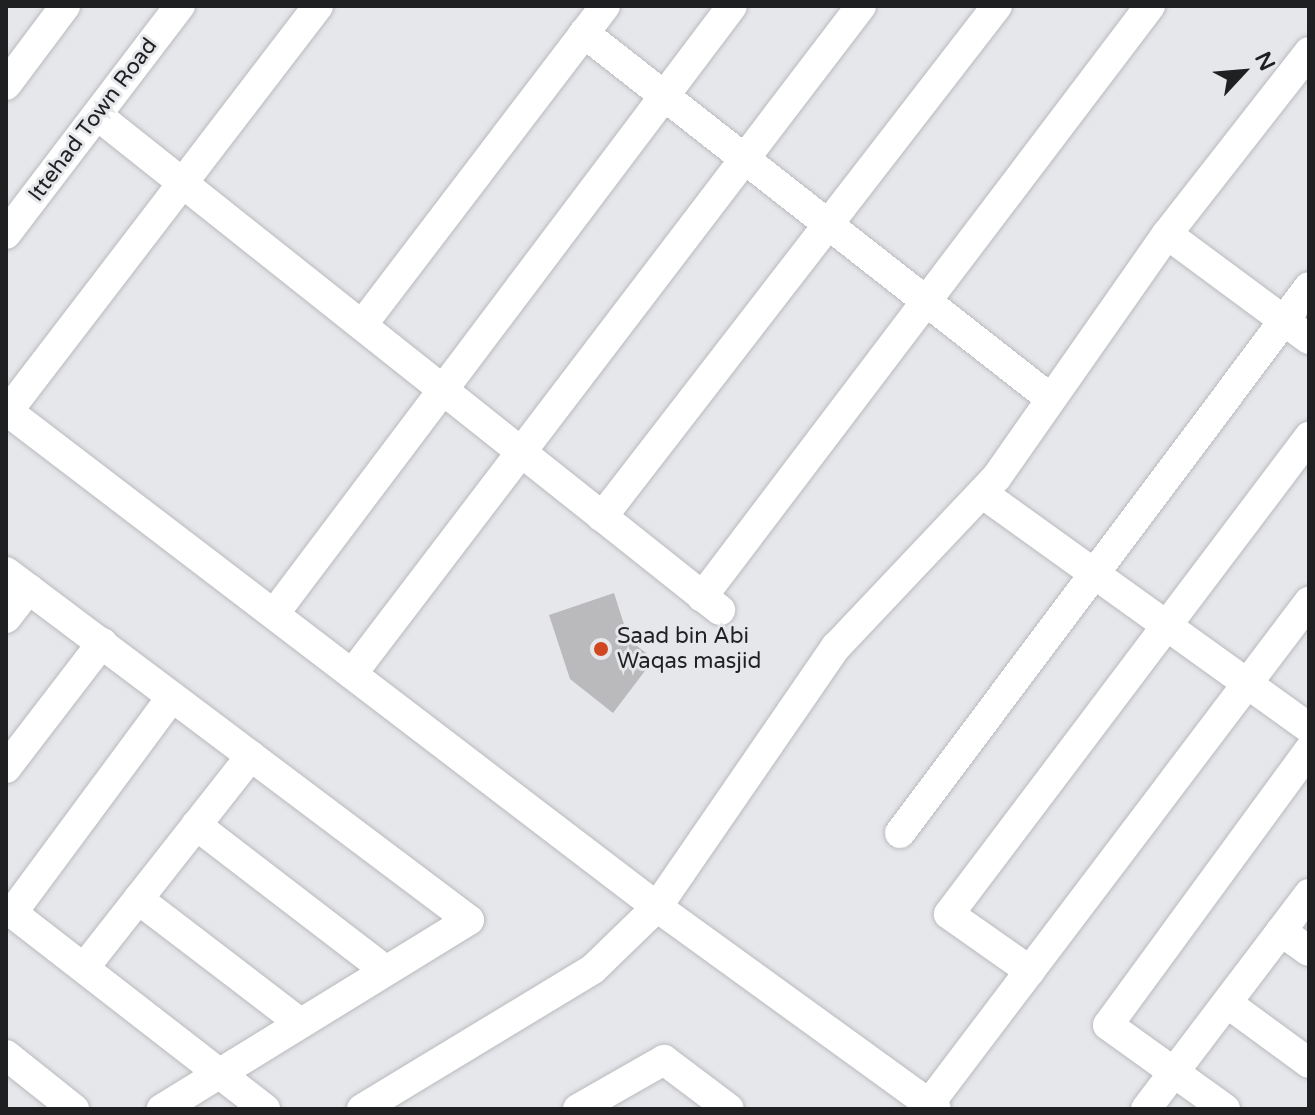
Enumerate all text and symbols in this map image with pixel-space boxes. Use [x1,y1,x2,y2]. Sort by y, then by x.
north arrow [1203,32,1283,112]
street label: Ittehad Town Road [23,33,163,207]
text: N [1249,48,1280,75]
place label: Saad bin Abi Waqas masjid [617,623,761,674]
marker: Saad bin Abi Waqas masjid [592,640,610,658]

